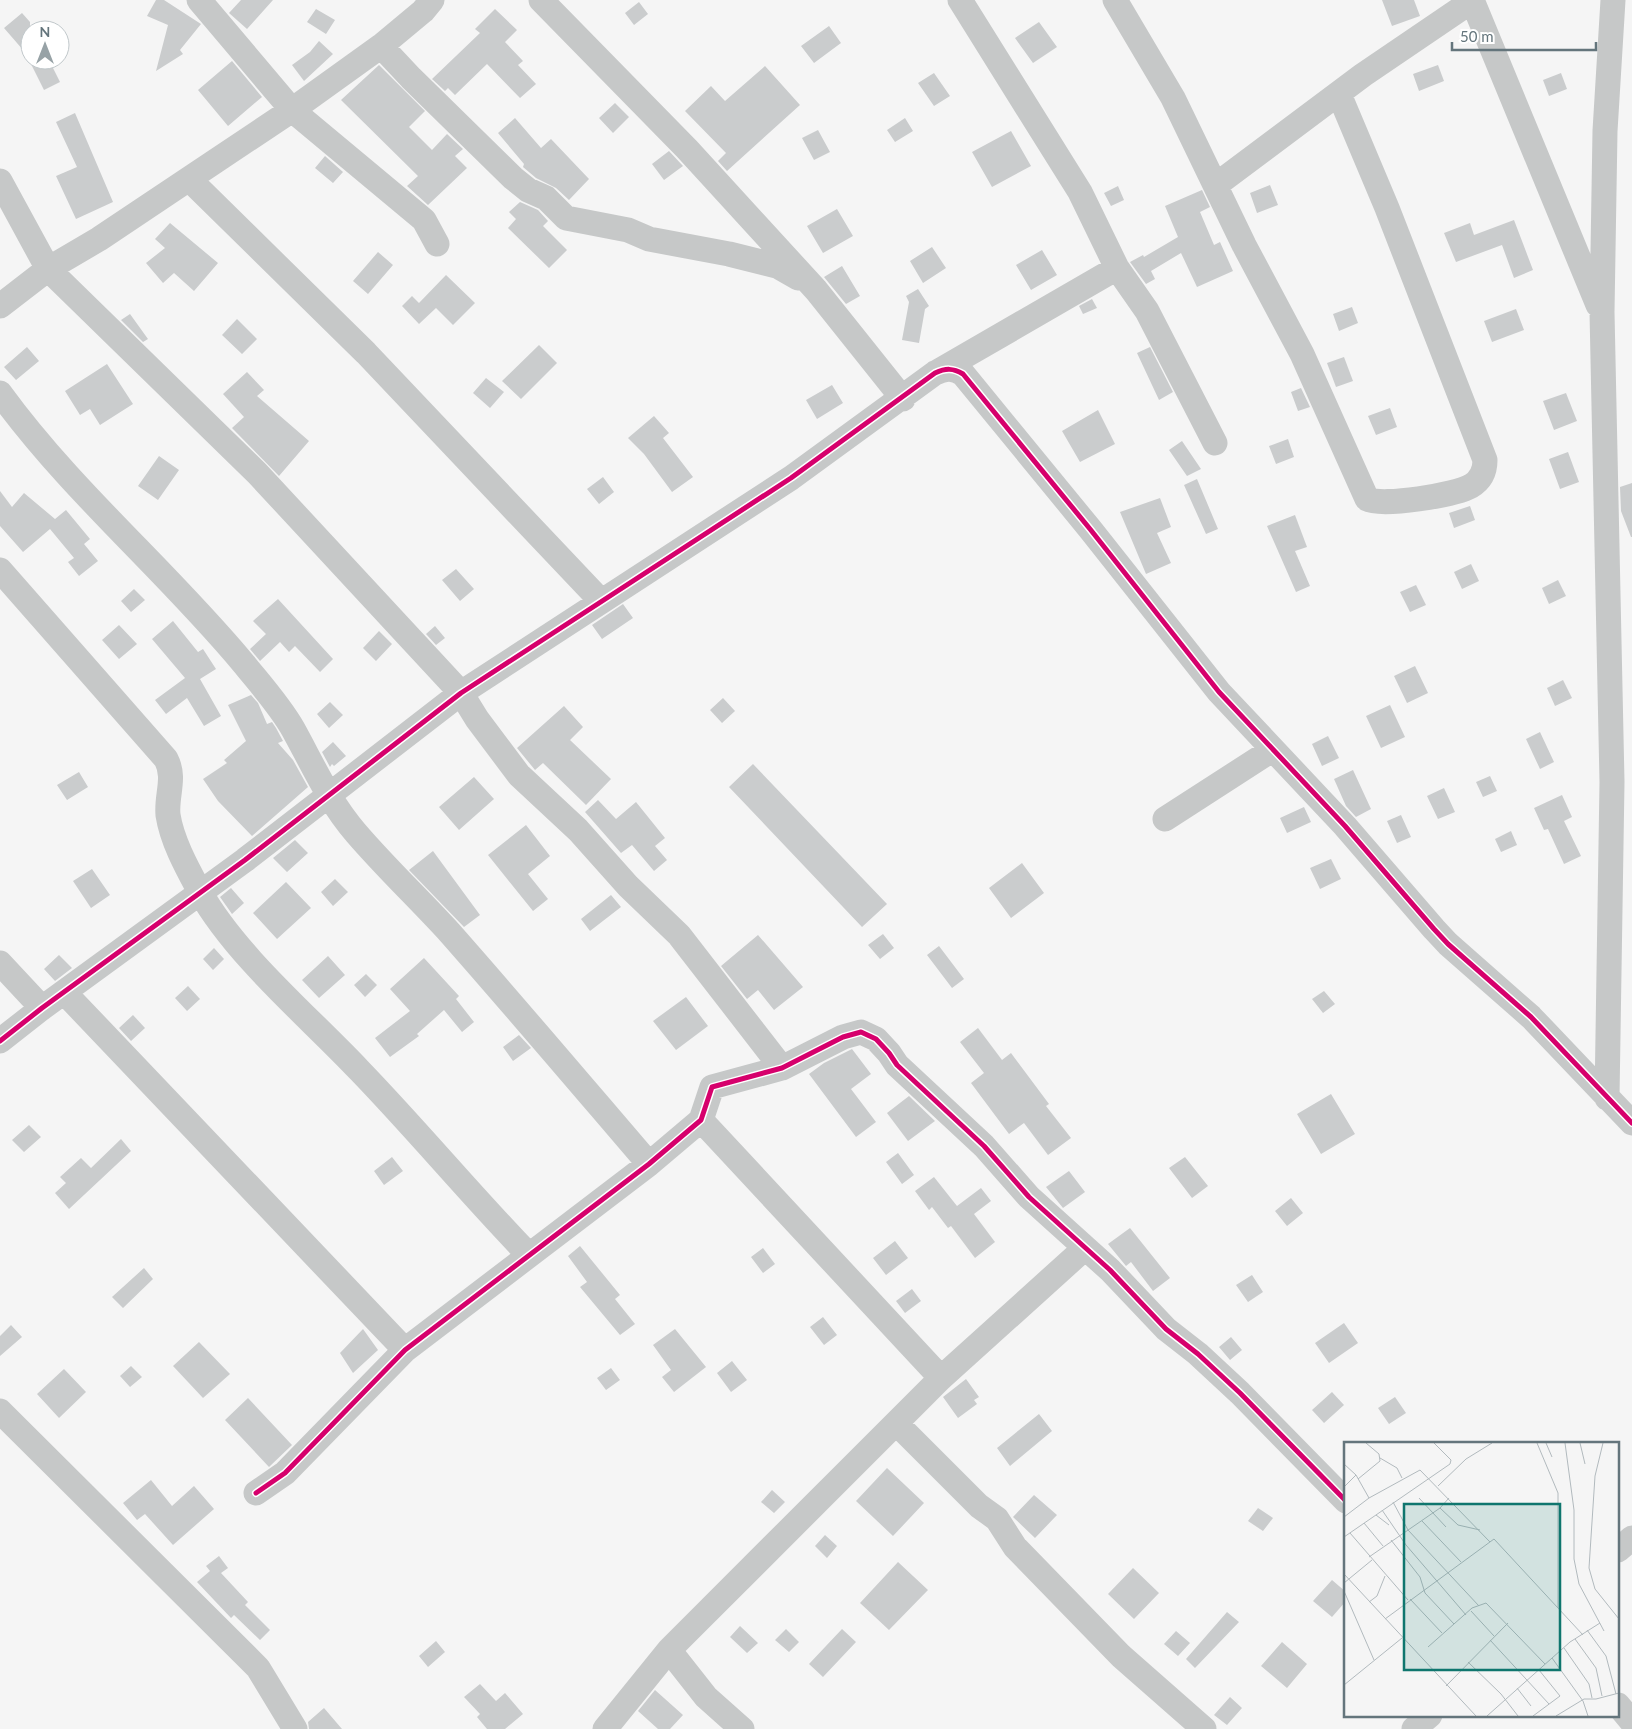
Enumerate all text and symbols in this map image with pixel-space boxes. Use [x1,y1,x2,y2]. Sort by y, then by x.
north arrow [20,20,70,70]
scale bar [1452,20,1596,52]
text: N [40,23,50,40]
text: 50 m [1460,27,1494,45]
inset map [1344,1442,1620,1716]

